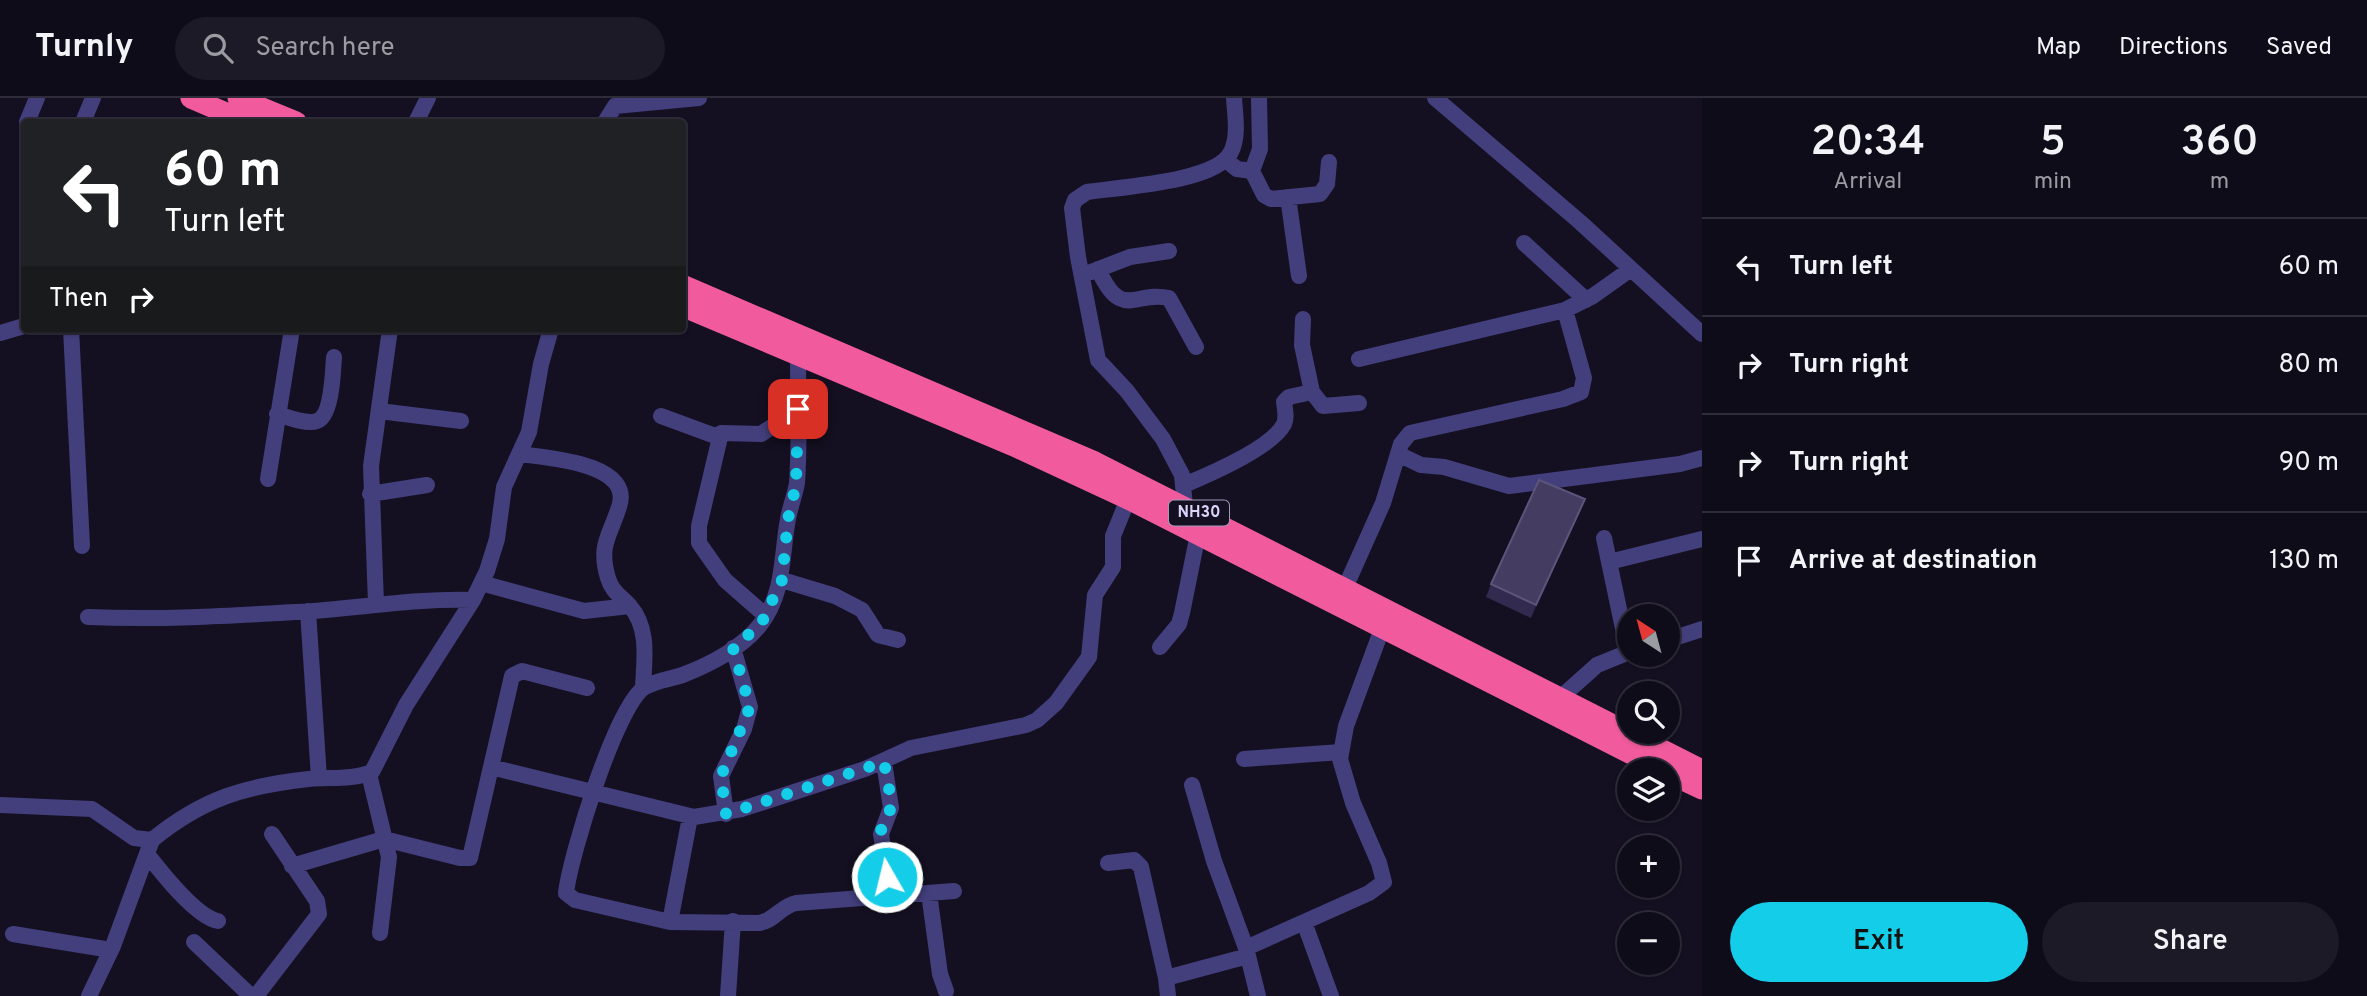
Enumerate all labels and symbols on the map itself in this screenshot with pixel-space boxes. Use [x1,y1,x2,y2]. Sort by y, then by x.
pin [768,379,828,439]
road number: NH30 [1169,500,1229,526]
north arrow [1617,604,1680,667]
position arrow [850,840,924,914]

